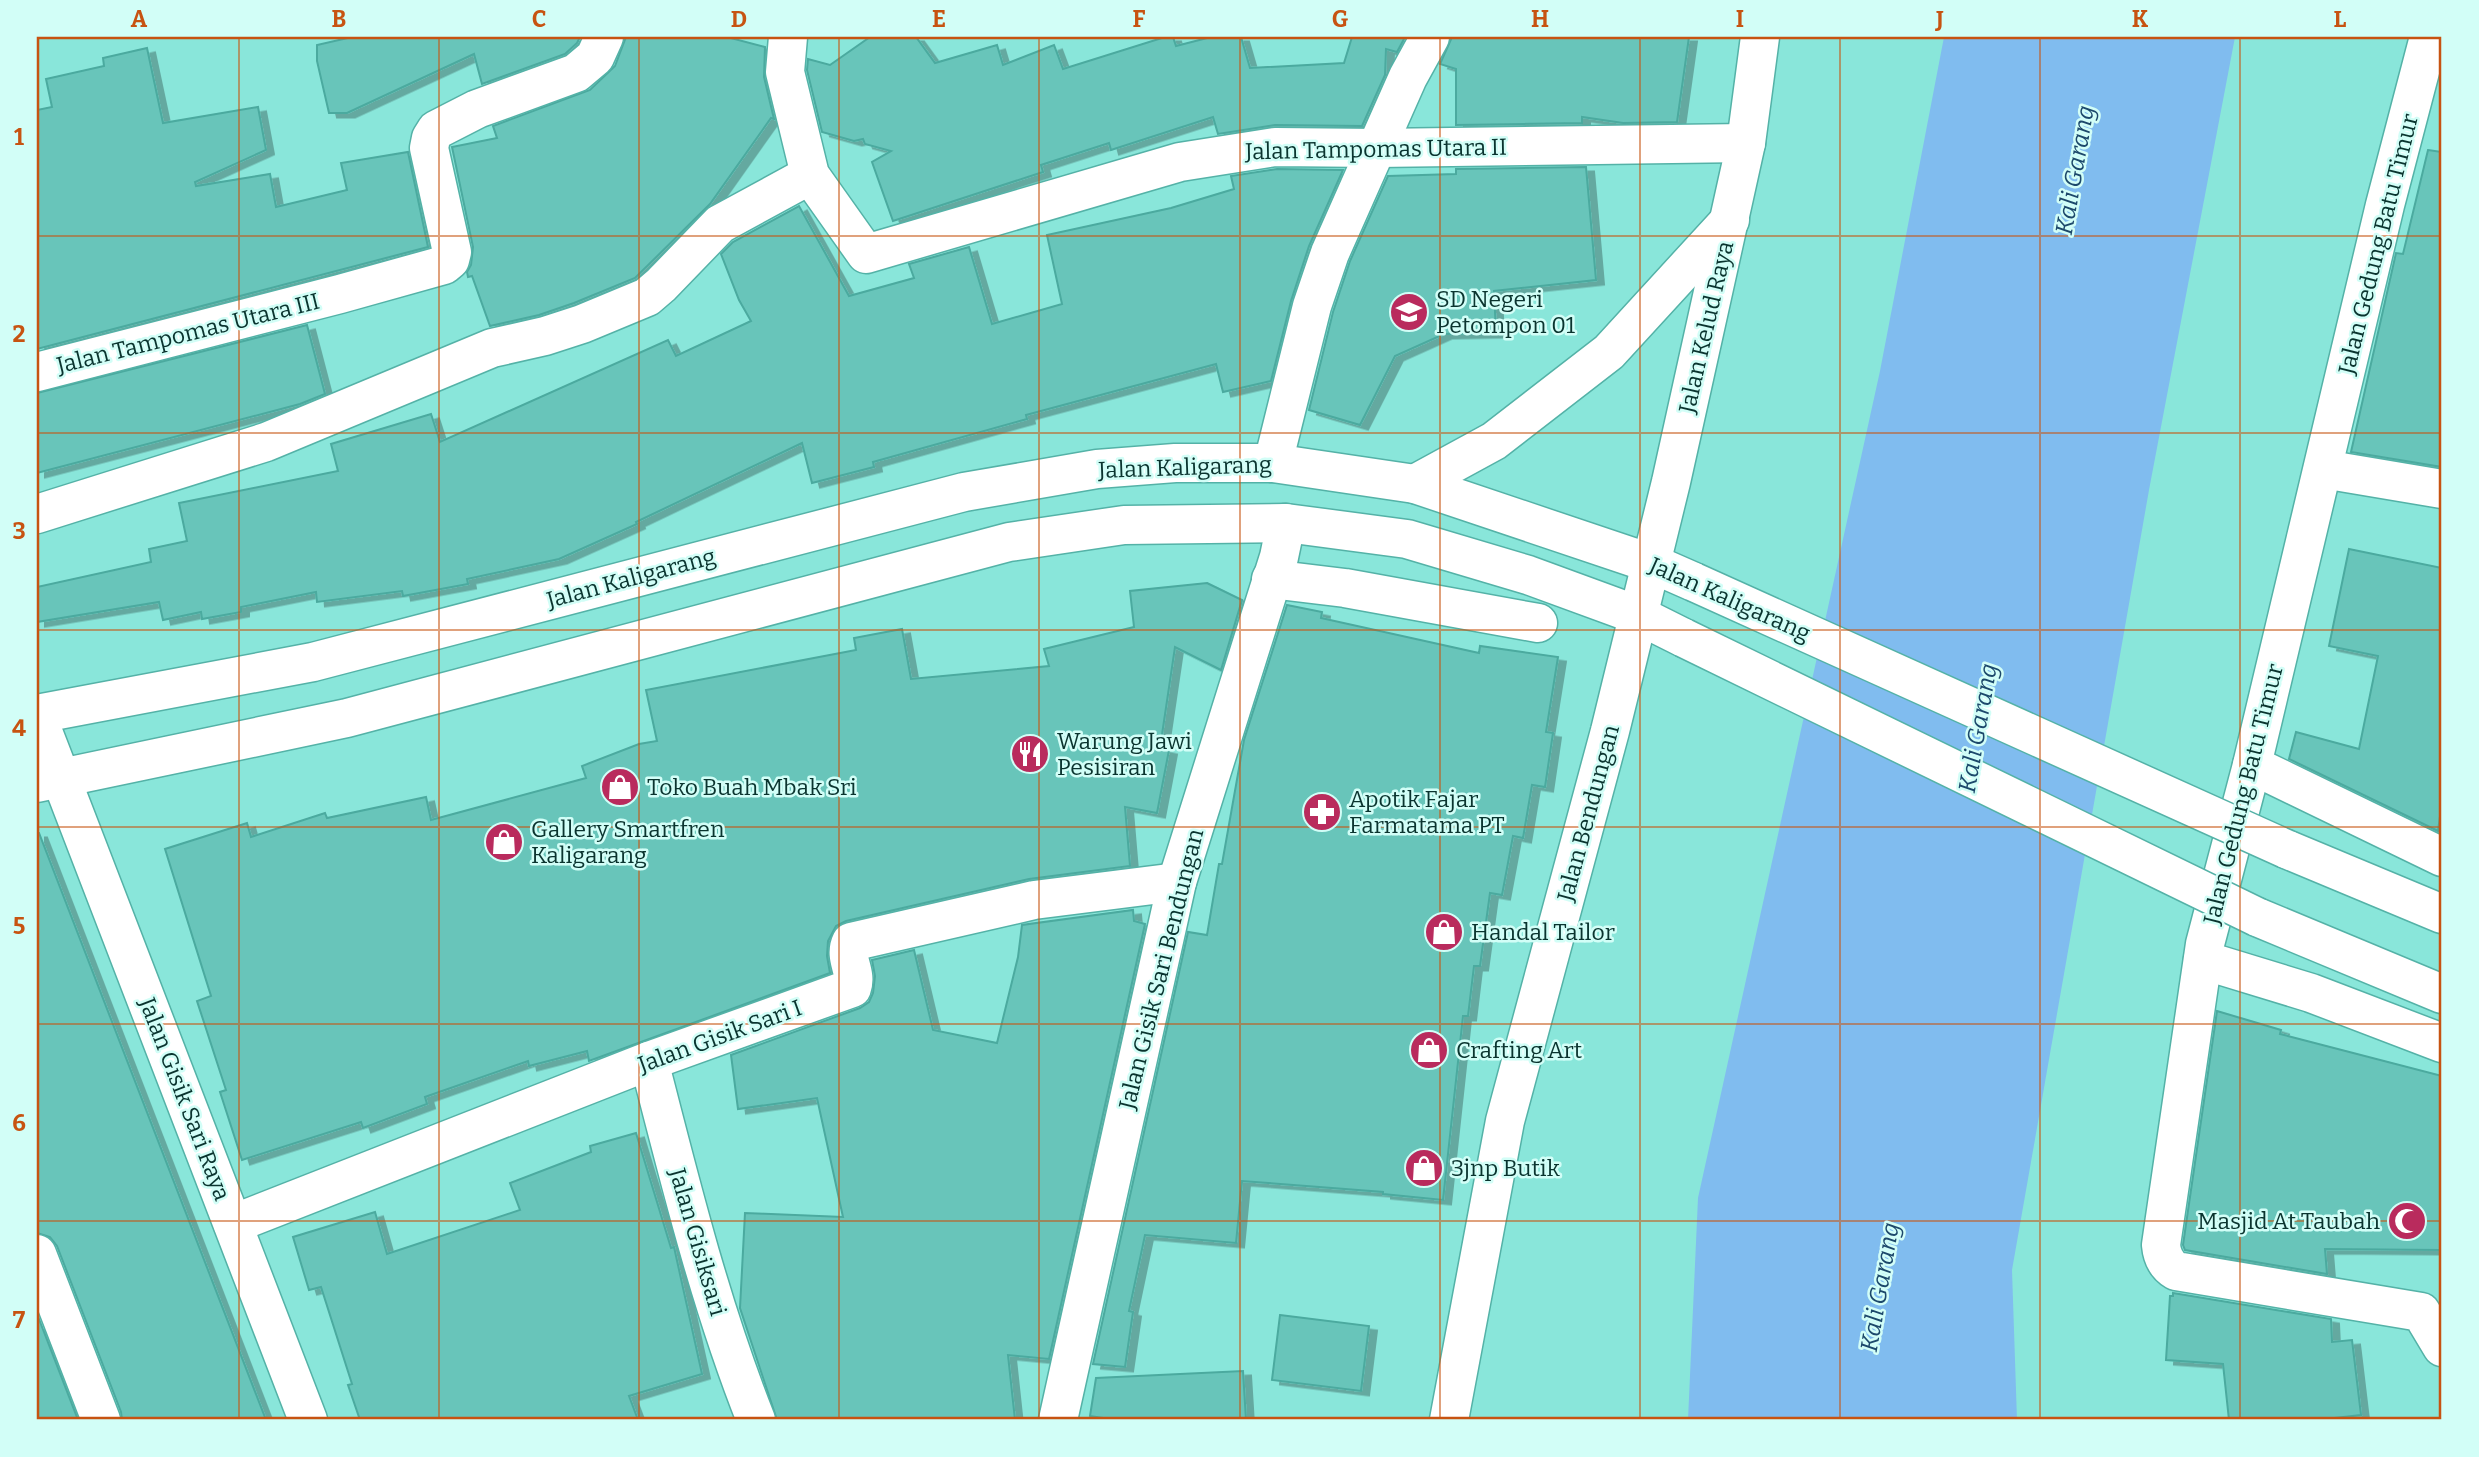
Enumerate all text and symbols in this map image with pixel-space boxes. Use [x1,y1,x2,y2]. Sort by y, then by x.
text: A [131,5,148,33]
text: B [332,5,346,33]
text: C [532,5,546,33]
text: D [731,5,747,33]
text: E [932,5,946,33]
text: F [1133,5,1146,33]
text: G [1332,5,1349,33]
text: H [1531,5,1549,33]
text: I [1736,5,1744,33]
text: J [1934,5,1944,33]
text: K [2132,5,2149,33]
text: L [2334,5,2347,33]
water label: Kali Garang [2050,103,2100,237]
street label: Jalan Gedung Batu Timur [2332,111,2424,378]
text: 1 [14,123,24,151]
street label: Jalan Tampomas Utara II [1244,133,1507,165]
street label: Jalan Kelud Raya [1672,238,1739,417]
place label: SD Negeri Petompon 01 [1436,285,1576,339]
street label: Jalan Tampomas Utara III [53,287,322,379]
school or university icon: SD Negeri Petompon 01 [1388,291,1430,333]
text: 2 [13,320,26,348]
street label: Jalan Kaligarang [1097,450,1272,484]
text: 3 [12,517,26,545]
street label: Jalan Kaligarang [543,542,719,614]
street label: Jalan Kaligarang [1644,550,1815,647]
water label: Kali Garang [1953,661,2003,795]
street label: Jalan Gedung Batu Timur [2197,661,2289,928]
text: 4 [12,714,26,742]
street label: Jalan Bendungan [1551,721,1625,905]
place label: Warung Jawi Pesisiran [1057,727,1192,781]
restaurant icon: Warung Jawi Pesisiran [1009,733,1051,775]
shop icon: Toko Buah Mbak Sri [599,766,641,808]
place label: Toko Buah Mbak Sri [647,773,857,801]
place label: Apotik Fajar Farmatama PT [1349,785,1505,839]
pharmacy icon: Apotik Fajar Farmatama PT [1301,791,1343,833]
place label: Gallery Smartfren Kaligarang [531,815,725,869]
shop icon: Gallery Smartfren Kaligarang [483,821,525,863]
street label: Jalan Gisik Sari Bendungan [1112,825,1210,1113]
shop icon: Handal Tailor [1423,911,1465,953]
text: 5 [13,912,25,940]
place label: Handal Tailor [1471,918,1615,946]
street label: Jalan Gisik Sari Raya [133,993,237,1205]
street label: Jalan Gisik Sari I [633,993,806,1079]
shop icon: Crafting Art [1408,1029,1450,1071]
place label: Crafting Art [1456,1036,1582,1064]
text: 6 [12,1109,26,1137]
shop icon: 3jnp Butik [1403,1147,1445,1189]
place label: 3jnp Butik [1451,1154,1560,1182]
street label: Jalan Gisiksari [663,1164,732,1319]
mosque icon: Masjid At Taubah [2386,1200,2428,1242]
place label: Masjid At Taubah [2197,1207,2380,1235]
water label: Kali Garang [1855,1220,1905,1354]
text: 7 [13,1306,26,1334]

